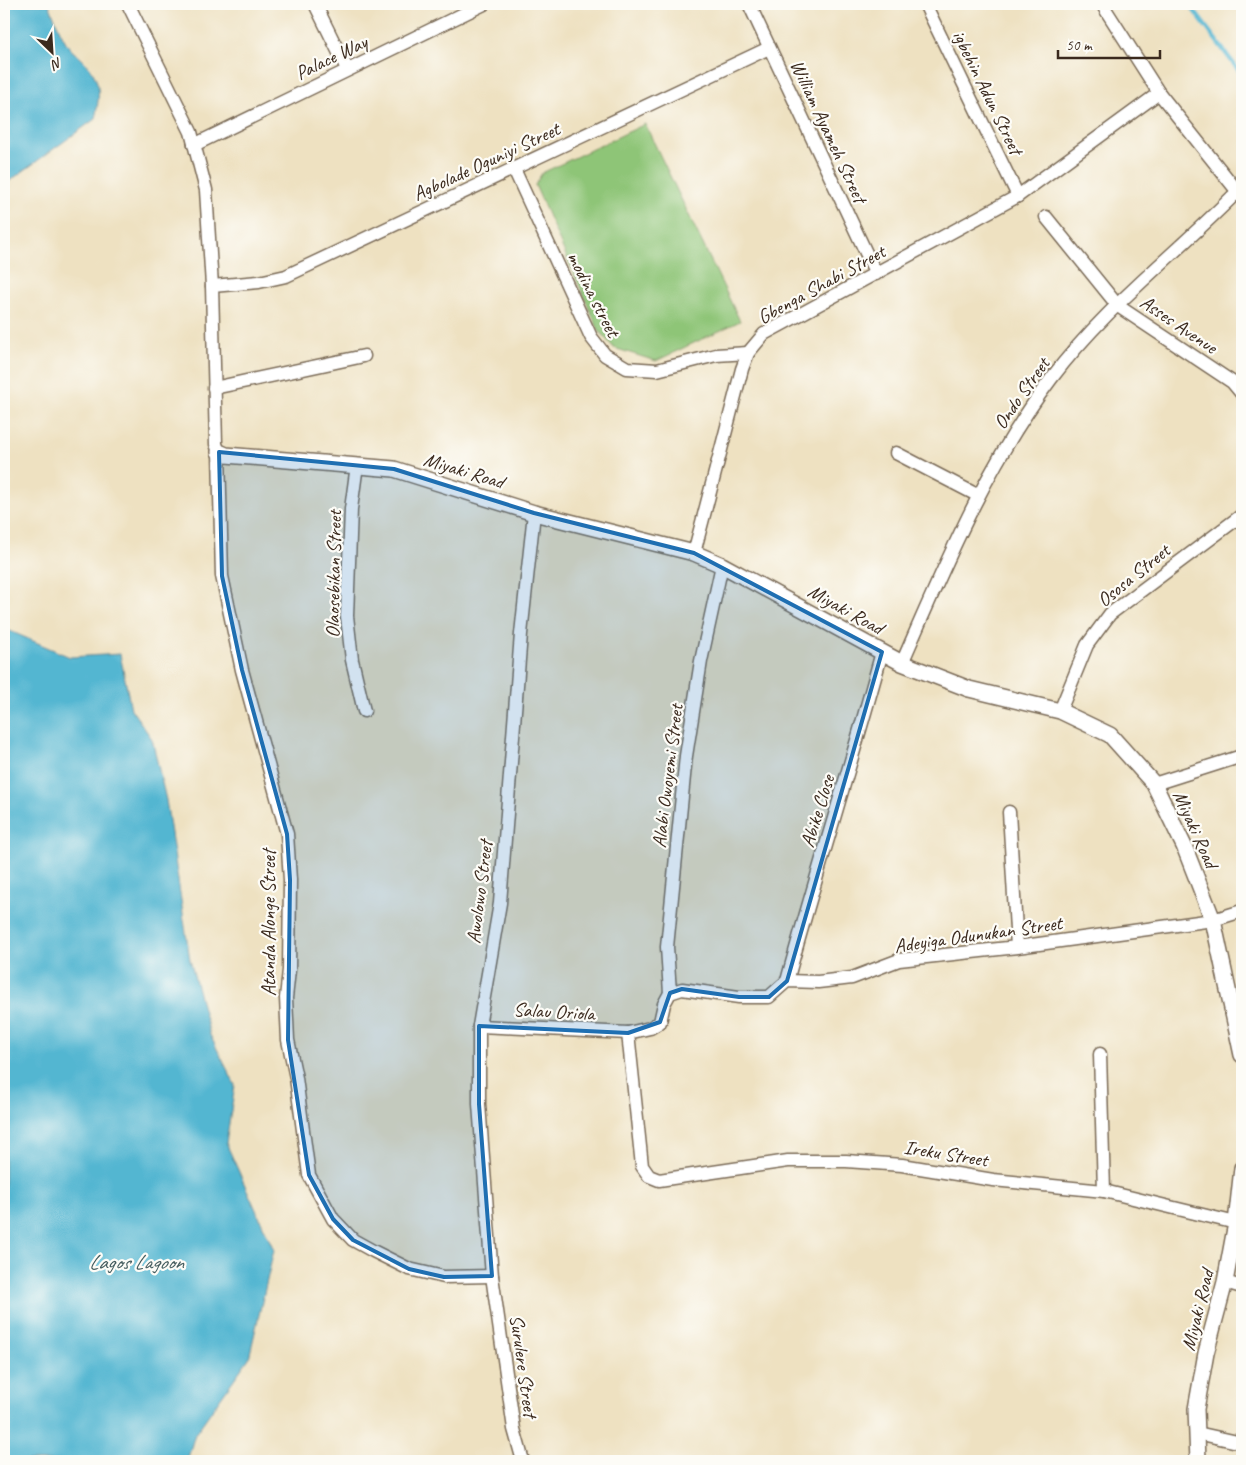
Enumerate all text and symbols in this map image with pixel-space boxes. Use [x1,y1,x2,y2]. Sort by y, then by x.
street label: igbehin Adun Street [947,26,1030,162]
north arrow [28,28,78,78]
street label: Palace Way [291,28,373,86]
scale bar [1058,28,1161,60]
text: 50 m [1066,36,1093,55]
text: N [48,54,65,74]
street label: William Ayameh Street [784,56,874,210]
street label: Agbolade Oguniyi Street [409,115,566,206]
street label: Gbenga Shabi Street [753,238,891,330]
street label: modina street [561,247,627,343]
street label: Asses Avenue [1135,290,1223,360]
street label: Ondo Street [988,351,1056,434]
street label: Miyaki Road [421,446,510,495]
street label: Olaosebikan Street [320,508,347,638]
street label: Ososa Street [1092,537,1177,612]
street label: Miyaki Road [804,578,891,642]
street label: Alabi Owoyemi Street [646,701,689,849]
street label: Abike Close [795,771,841,850]
street label: Miyaki Road [1167,786,1225,875]
street label: Awolowo Street [461,836,499,945]
street label: Atanda Alonge Street [256,846,281,996]
street label: Adeyiga Odunukan Street [893,910,1066,959]
street label: Salau Oriola [513,997,597,1026]
street label: Ireku Street [902,1135,992,1173]
water label: Lagos Lagoon [89,1249,185,1275]
street label: Miyaki Road [1175,1264,1220,1353]
street label: Surulere Street [504,1313,544,1422]

